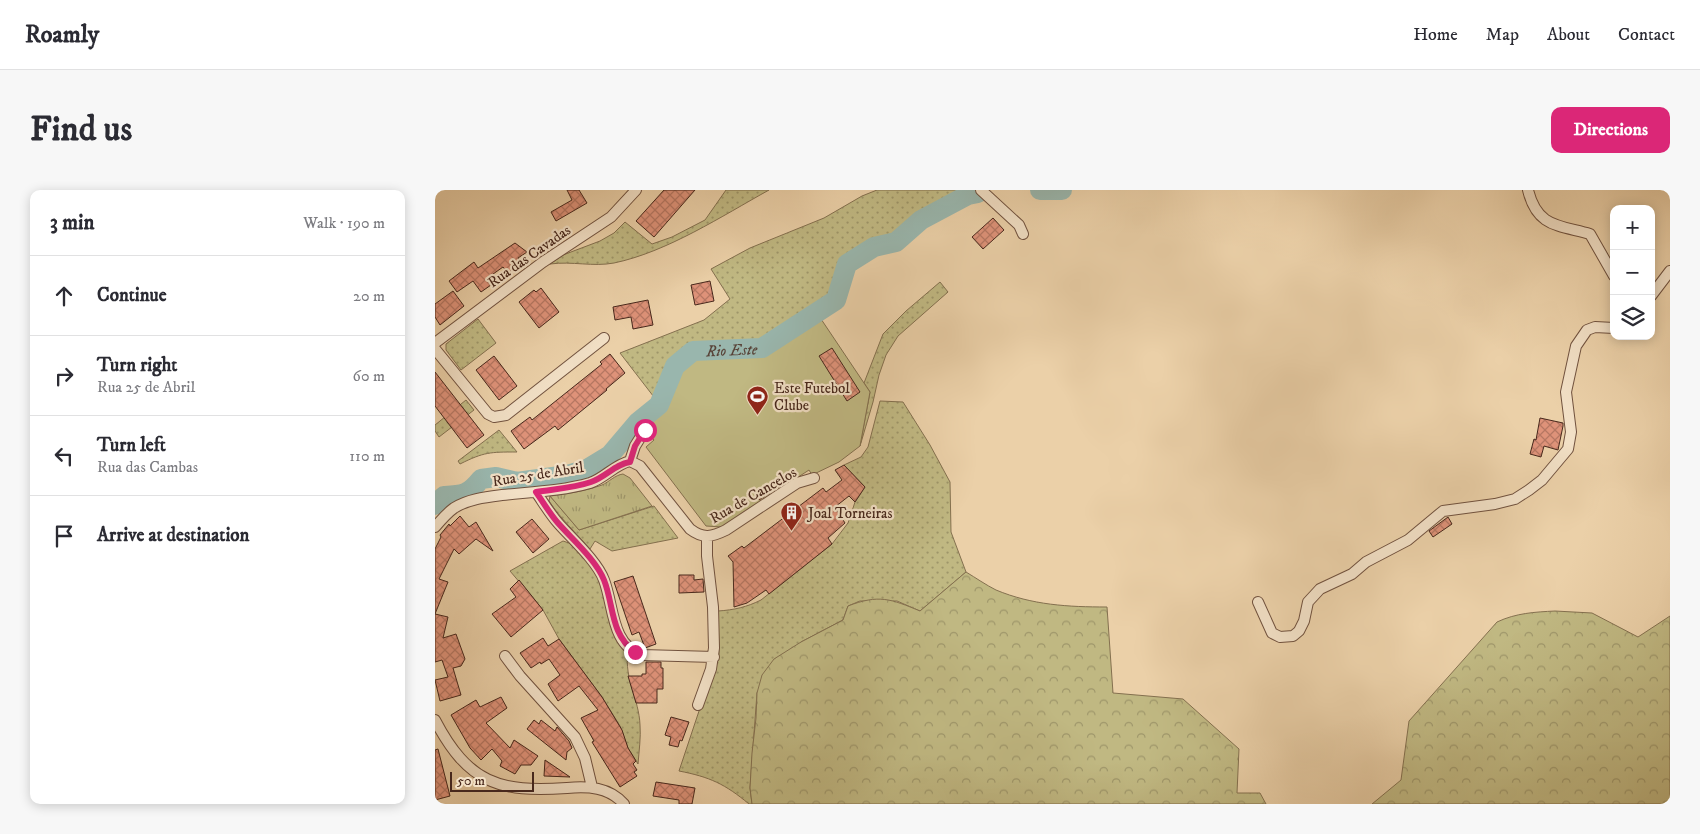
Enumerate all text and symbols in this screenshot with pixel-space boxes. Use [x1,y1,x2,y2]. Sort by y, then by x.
text: Roamly [25,20,99,50]
text: Home [1413,24,1458,46]
text: Map [1486,24,1519,46]
text: About [1547,24,1590,46]
text: Contact [1618,24,1675,46]
button: Directions [1551,107,1670,153]
text: Find us [30,108,132,152]
map controls [1610,205,1655,340]
button: + [1610,205,1655,250]
text: 3 min [50,210,95,236]
text: Walk · 190 m [303,213,385,233]
street label: Rua das Cavadas [484,221,574,292]
button: − [1610,250,1655,295]
icon: ahead [50,282,78,310]
text: Continue [97,284,167,307]
text: 20 m [353,286,385,306]
button: layers [1610,295,1655,340]
water label: Rio Este [705,339,758,361]
text: Turn right [97,354,177,377]
icon: right [50,362,78,390]
text: 60 m [353,366,385,386]
text: Rua 25 de Abril [97,377,195,397]
place label: Este Futebol Clube [774,379,850,415]
sports icon: Este Futebol Clube [746,385,770,416]
route start [634,419,657,442]
text: Turn left [97,434,166,457]
icon: left [50,442,78,470]
text: 110 m [349,446,385,466]
text: Rua das Cambas [97,457,198,477]
street label: Rua 25 de Abril [491,458,586,491]
street label: Rua de Cancelos [706,463,800,528]
building icon: Joal Torneiras [780,501,804,532]
place label: Joal Torneiras [806,504,893,523]
icon: arrive [50,522,78,550]
text: Arrive at destination [97,524,249,547]
route end [624,641,647,664]
scale bar [450,769,534,792]
text: 50 m [457,772,485,790]

